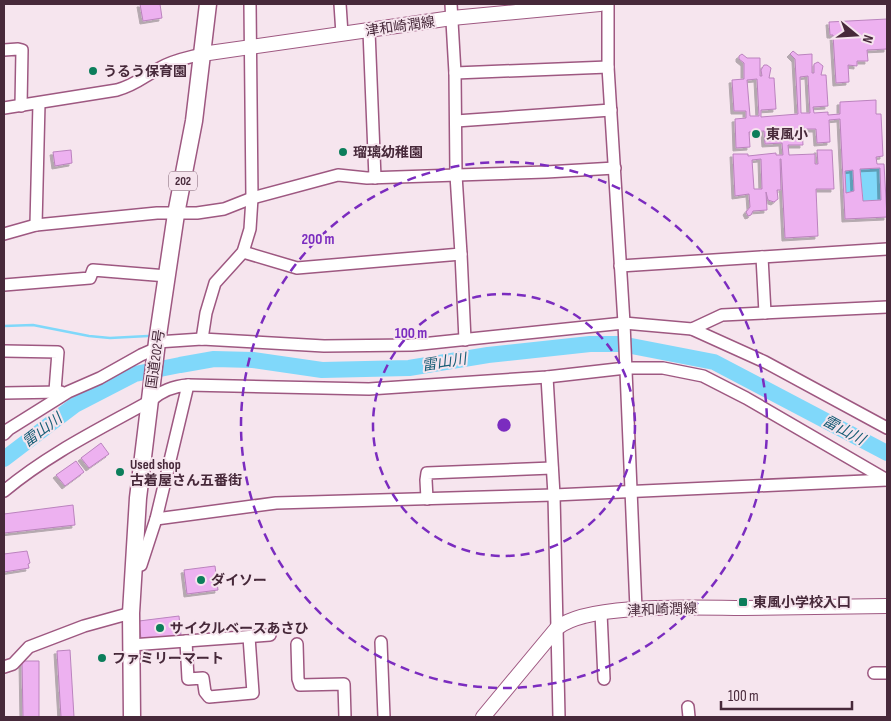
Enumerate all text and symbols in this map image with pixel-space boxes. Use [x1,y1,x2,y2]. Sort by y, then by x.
north arrow [831,10,881,60]
street label: 津和崎潤線 [364,13,436,40]
text: N [859,33,877,45]
place label: うるう保育園 [103,63,187,80]
marker: うるう保育園 [87,65,99,77]
place label: 東風小 [766,126,808,143]
marker: 東風小 [750,128,762,140]
place label: 瑠璃幼稚園 [353,144,423,161]
marker: 瑠璃幼稚園 [337,146,349,158]
road number: 202 [169,172,197,190]
text: 200 m [301,230,335,249]
text: 100 m [395,324,427,343]
street label: 国道202号 [143,328,168,390]
water label: 雷山川 [420,349,470,375]
water label: 雷山川 [19,408,68,452]
water label: 雷山川 [819,411,870,450]
centre of rings [495,416,513,434]
place label: Used shop 古着屋さん五番街 [130,456,242,489]
marker: Used shop 古着屋さん五番街 [114,466,126,478]
place label: ダイソー [211,572,267,589]
marker: ダイソー [195,574,207,586]
place label: 東風小学校入口 [753,594,851,611]
marker: 東風小学校入口 [737,596,749,608]
street label: 津和崎潤線 [627,600,697,619]
place label: サイクルベースあさひ [170,620,309,637]
marker: サイクルベースあさひ [154,622,166,634]
place label: ファミリーマート [112,650,224,667]
marker: ファミリーマート [96,652,108,664]
scale bar [721,678,852,710]
text: 100 m [728,687,759,706]

